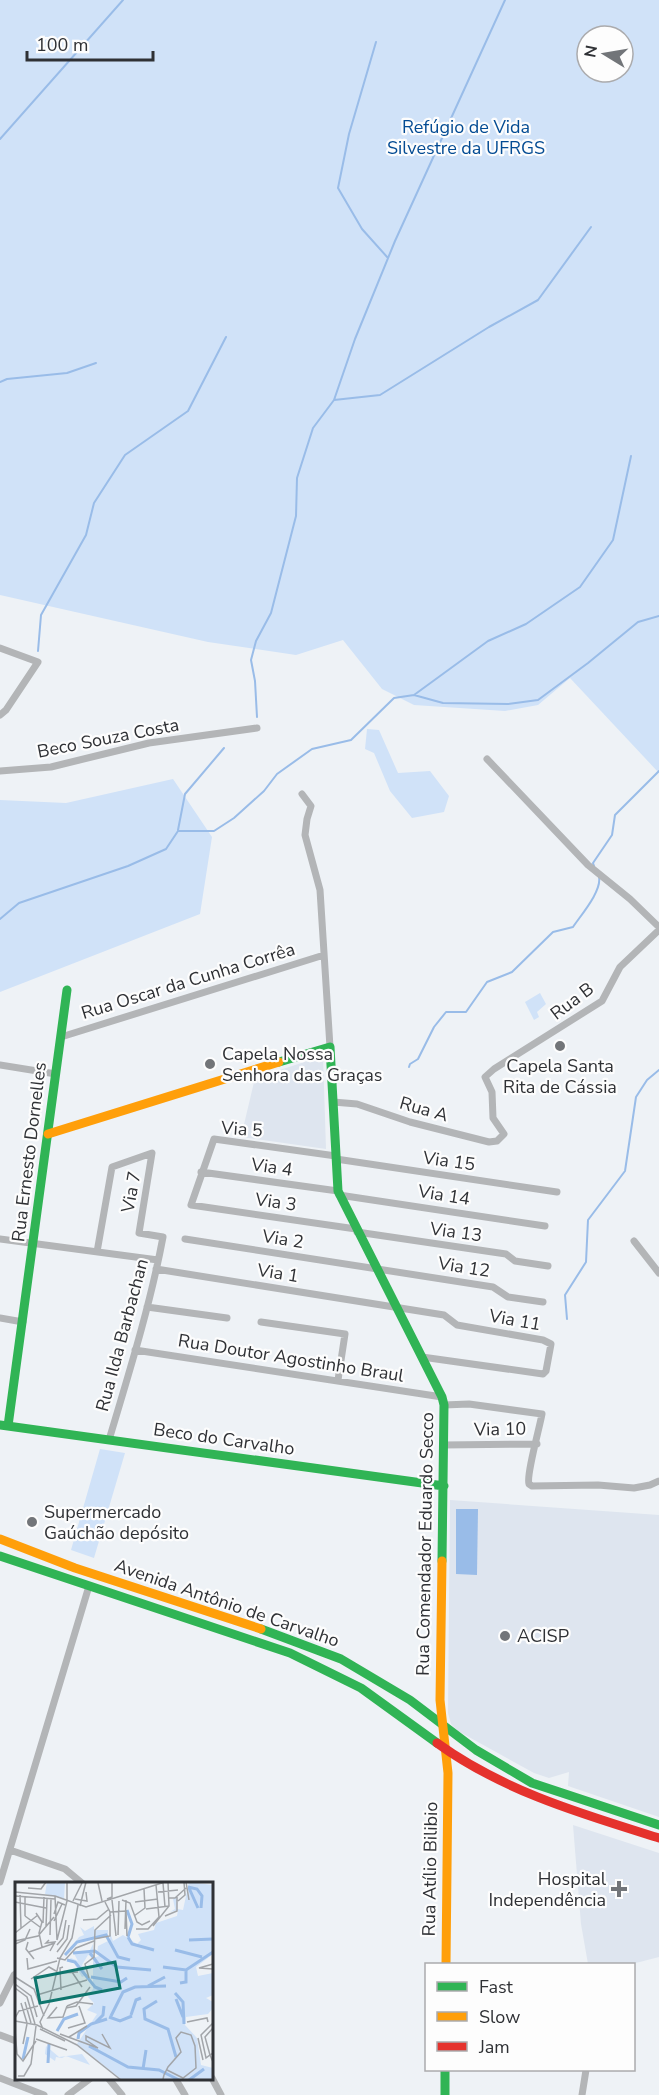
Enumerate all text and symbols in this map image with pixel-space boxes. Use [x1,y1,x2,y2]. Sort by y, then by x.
scale bar [27,24,153,62]
north arrow [575,24,635,84]
text: 100 m [36,33,88,57]
text: N [579,43,603,59]
park label: Refúgio de Vida Silvestre da UFRGS [387,115,545,160]
street label: Beco Souza Costa [35,712,181,764]
street label: Rua Oscar da Cunha Corrêa [78,937,298,1025]
street label: Rua B [545,977,599,1025]
marker: Capela Santa Rita de Cássia [553,1039,567,1053]
place label: Capela Nossa Senhora das Graças [222,1042,382,1087]
place label: Capela Santa Rita de Cássia [503,1054,617,1099]
marker: Capela Nossa Senhora das Graças [203,1057,217,1071]
street label: Rua Ernesto Dornelles [6,1061,52,1243]
street label: Rua A [397,1091,451,1127]
street label: Via 5 [219,1116,264,1142]
street label: Via 15 [420,1145,477,1177]
street label: Via 4 [249,1152,294,1182]
street label: Via 7 [115,1169,146,1216]
street label: Via 14 [415,1179,472,1211]
street label: Via 3 [253,1187,298,1217]
street label: Via 13 [427,1216,484,1248]
street label: Via 2 [260,1224,305,1254]
street label: Via 12 [435,1251,492,1283]
street label: Rua Ilda Barbachan [90,1256,154,1414]
street label: Via 1 [255,1258,300,1288]
street label: Via 11 [486,1303,543,1336]
street label: Rua Doutor Agostinho Braul [176,1328,406,1388]
street label: Rua Comendador Eduardo Secco [411,1412,439,1676]
street label: Beco do Carvalho [152,1417,296,1461]
street label: Via 10 [473,1417,526,1441]
place label: Supermercado Gaúchão depósito [44,1500,189,1545]
marker: Supermercado Gaúchão depósito [25,1515,39,1529]
street label: Avenida Antônio de Carvalho [111,1553,343,1653]
place label: ACISP [517,1624,569,1648]
marker: ACISP [498,1629,512,1643]
street label: Rua Atílio Bilibio [417,1801,443,1937]
place label: Hospital Independência [488,1867,607,1912]
marker: Hospital Independência [610,1880,628,1898]
inset map [15,1882,213,2080]
legend [425,1963,635,2071]
text: Fast [479,1975,514,1999]
text: Slow [479,2005,520,2029]
text: Jam [478,2035,510,2059]

